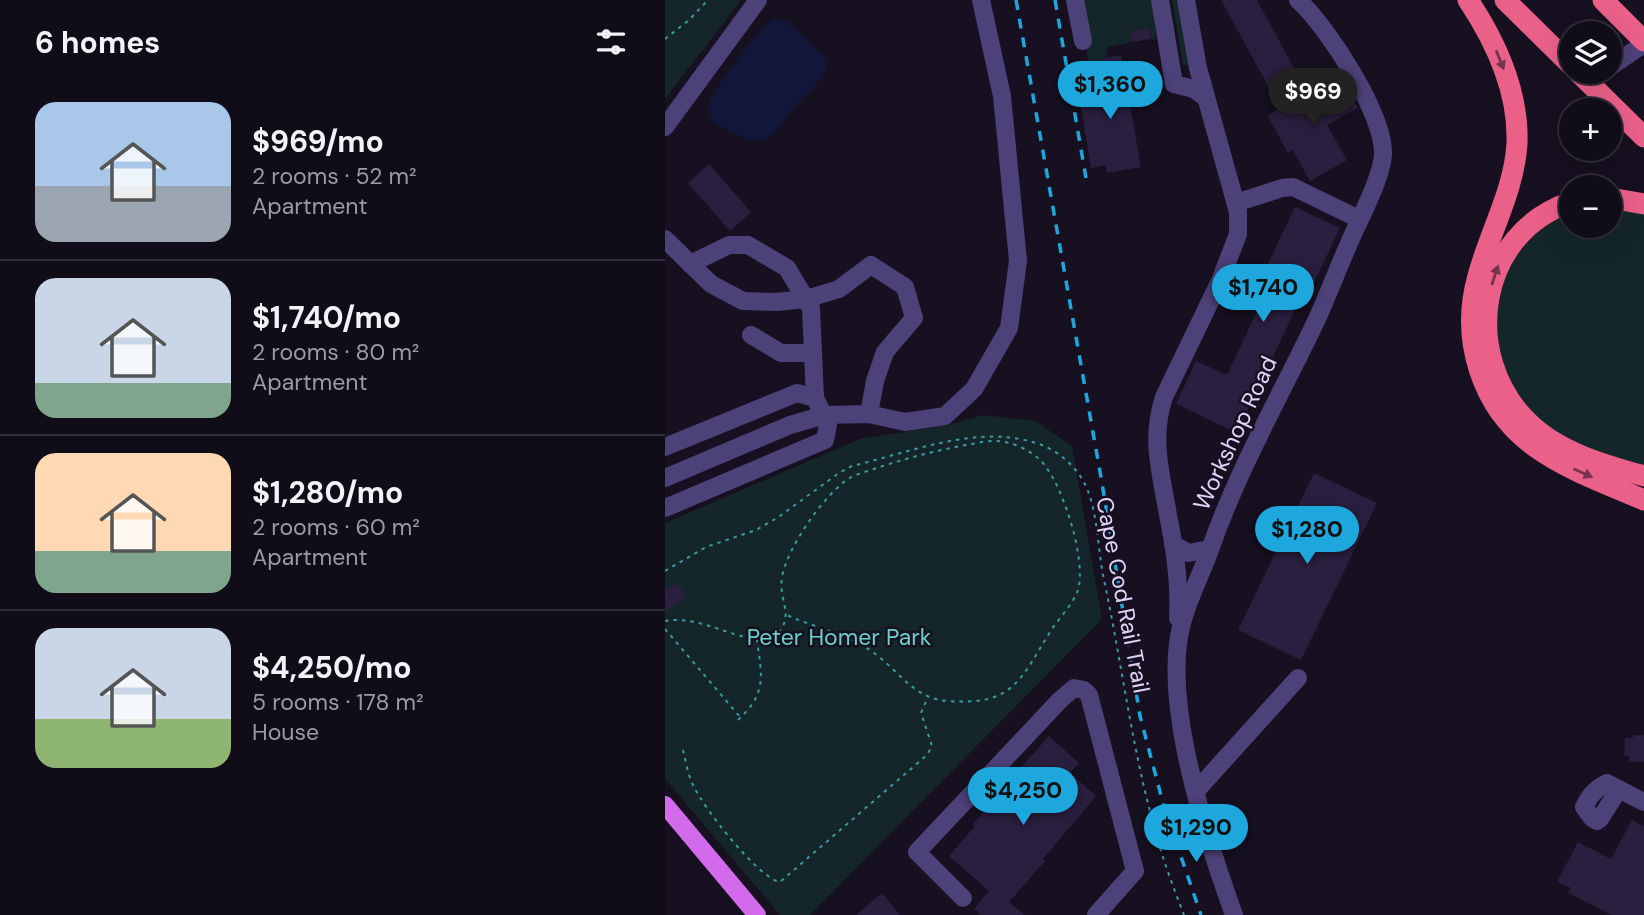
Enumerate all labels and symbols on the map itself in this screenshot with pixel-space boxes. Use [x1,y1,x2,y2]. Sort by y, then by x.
one-way arrow [1494,50,1506,70]
pin: $1,360 [1053,61,1167,121]
pin: $969 [1272,68,1354,128]
pin: $1,740 [1206,264,1320,324]
one-way arrow [1490,265,1501,286]
street label: Workshop Road [1186,351,1284,515]
one-way arrow [1573,468,1594,479]
street label: Cape Cod Rail Trail [1089,494,1157,696]
pin: $1,280 [1250,506,1364,566]
park label: Peter Homer Park [747,622,932,652]
pin: $4,250 [966,768,1080,827]
pin: $1,290 [1139,804,1253,864]

